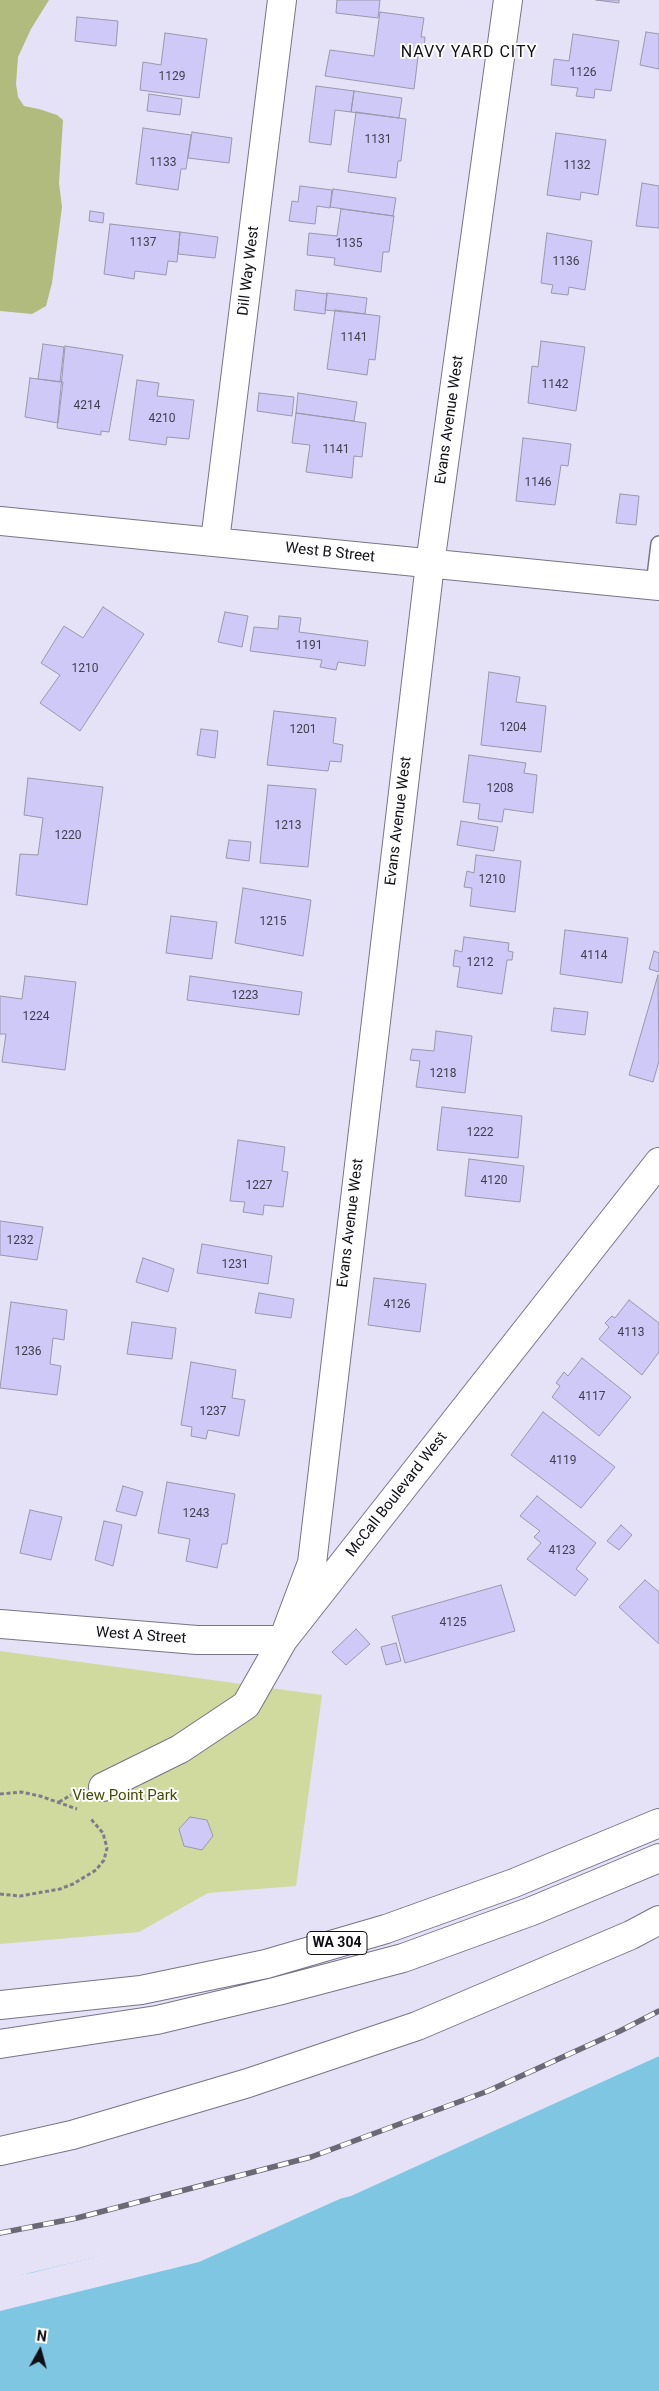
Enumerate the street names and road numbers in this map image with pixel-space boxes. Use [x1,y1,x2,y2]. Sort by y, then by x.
street label: Dill Way West [235,225,263,317]
street label: Evans Avenue West [432,354,468,486]
street label: West B Street [284,539,376,567]
street label: Evans Avenue West [382,755,416,887]
street label: Evans Avenue West [334,1157,368,1289]
street label: McCall Boulevard West [343,1429,451,1561]
street label: West A Street [95,1624,187,1648]
road number: WA 304 [307,1932,367,1955]

